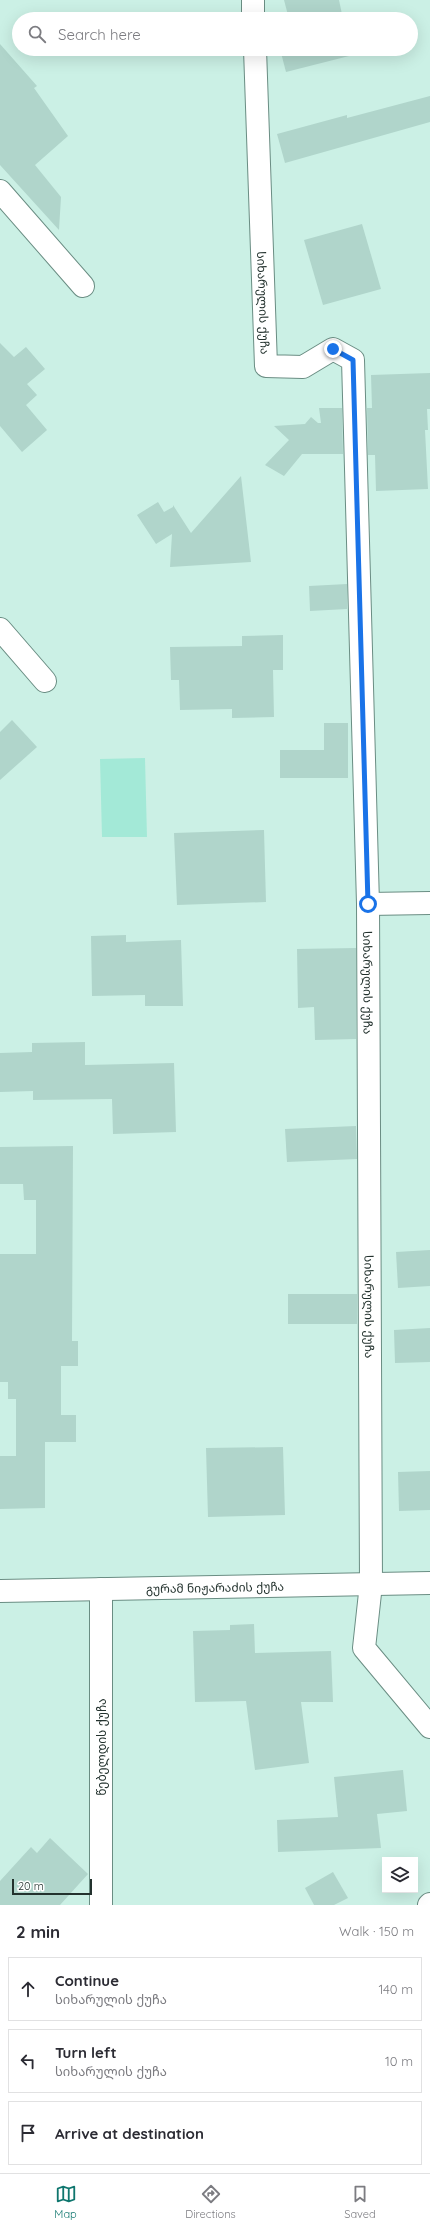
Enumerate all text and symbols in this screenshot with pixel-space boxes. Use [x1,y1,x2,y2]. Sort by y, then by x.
search box [12,12,418,56]
icon: search [26,23,48,45]
text: Search here [58,25,141,44]
street label: სიხარულის ქუჩა [255,251,273,355]
route end [324,340,342,358]
route start [359,895,377,913]
street label: სიხარულის ქუჩა [360,931,376,1034]
street label: სიხარულის ქუჩა [361,1255,378,1358]
street label: გურამ ნიჟარაძის ქუჩა [146,1578,284,1596]
street label: წებელდის ქუჩა [94,1698,110,1796]
map controls [382,1857,418,1893]
button: layers [382,1857,418,1893]
scale bar [12,1877,92,1896]
text: 20 m [18,1879,44,1893]
text: 2 min [16,1921,60,1942]
text: Walk · 150 m [339,1923,414,1939]
text: Continue [55,1971,119,1990]
icon: ahead [17,1978,39,2000]
text: 140 m [378,1981,413,1997]
text: სიხარულის ქუჩა [55,1991,167,2007]
text: Turn left [55,2043,117,2062]
icon: left [17,2050,39,2072]
text: 10 m [385,2053,413,2069]
text: სიხარულის ქუჩა [55,2063,167,2079]
icon: arrive [17,2122,39,2144]
text: Arrive at destination [55,2124,204,2143]
tab: Map [54,2183,77,2221]
tab: Directions [185,2183,236,2221]
tab: Saved [344,2183,376,2221]

